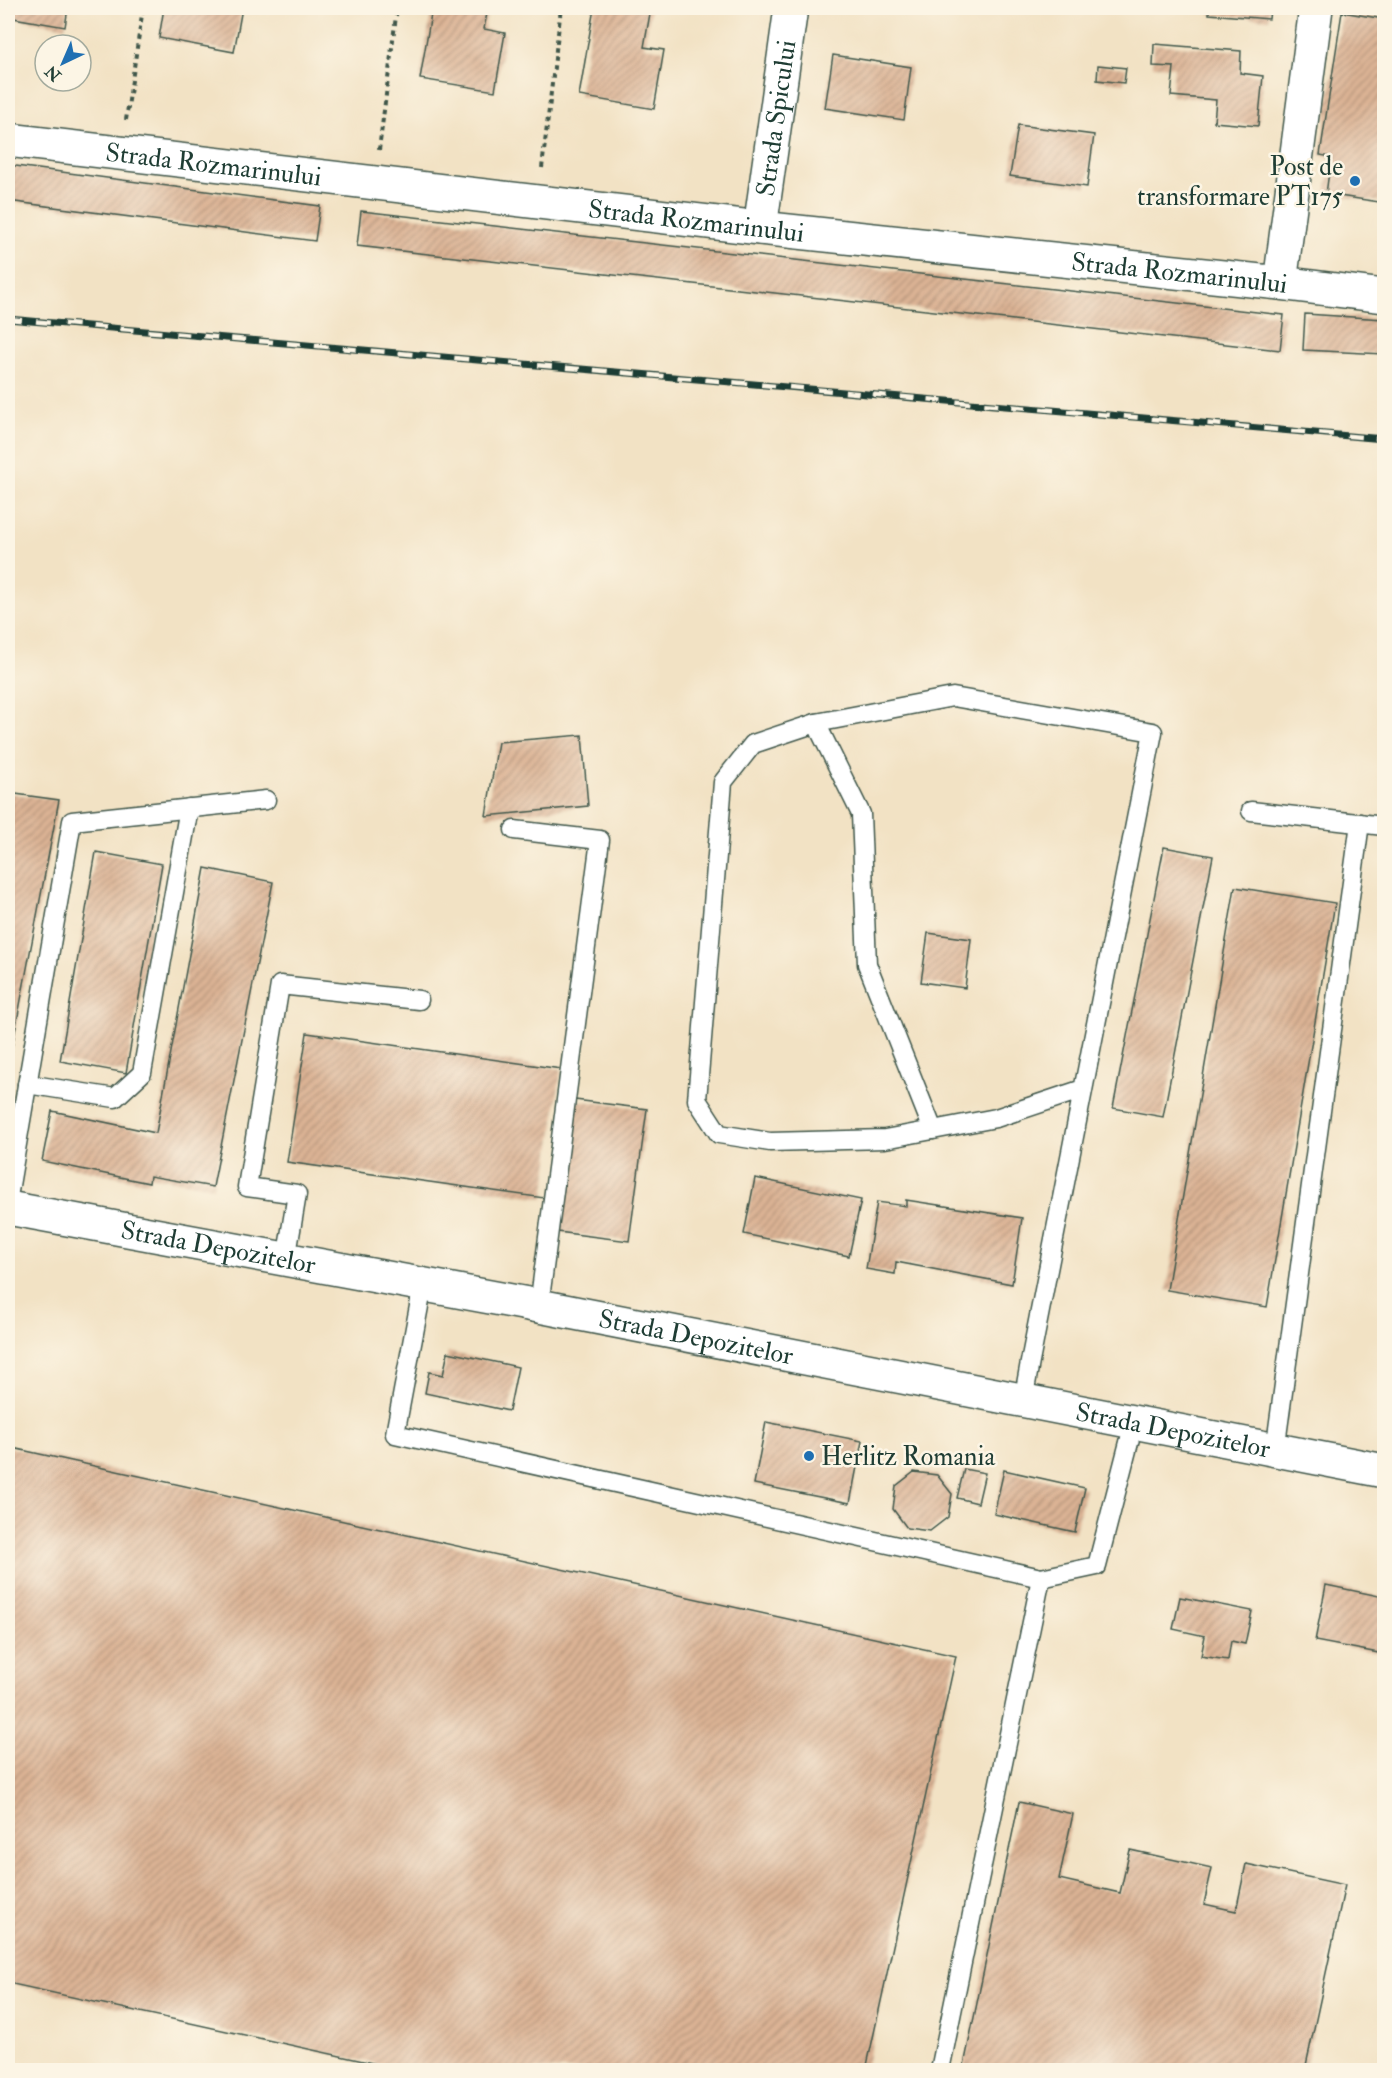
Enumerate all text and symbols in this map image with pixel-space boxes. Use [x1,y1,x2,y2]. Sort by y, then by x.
north arrow [33,33,93,93]
street label: Strada Spicului [750,38,803,198]
text: N [41,60,66,86]
street label: Strada Rozmarinului [104,137,323,194]
place label: Post de transformare PT175 [1137,151,1344,213]
marker: Post de transformare PT175 [1348,174,1362,188]
street label: Strada Rozmarinului [587,193,806,250]
street label: Strada Rozmarinului [1070,246,1289,301]
street label: Strada Depozitelor [118,1214,319,1282]
street label: Strada Depozitelor [596,1303,796,1372]
street label: Strada Depozitelor [1073,1396,1273,1465]
place label: Herlitz Romania [821,1441,995,1473]
marker: Herlitz Romania [802,1449,816,1463]

